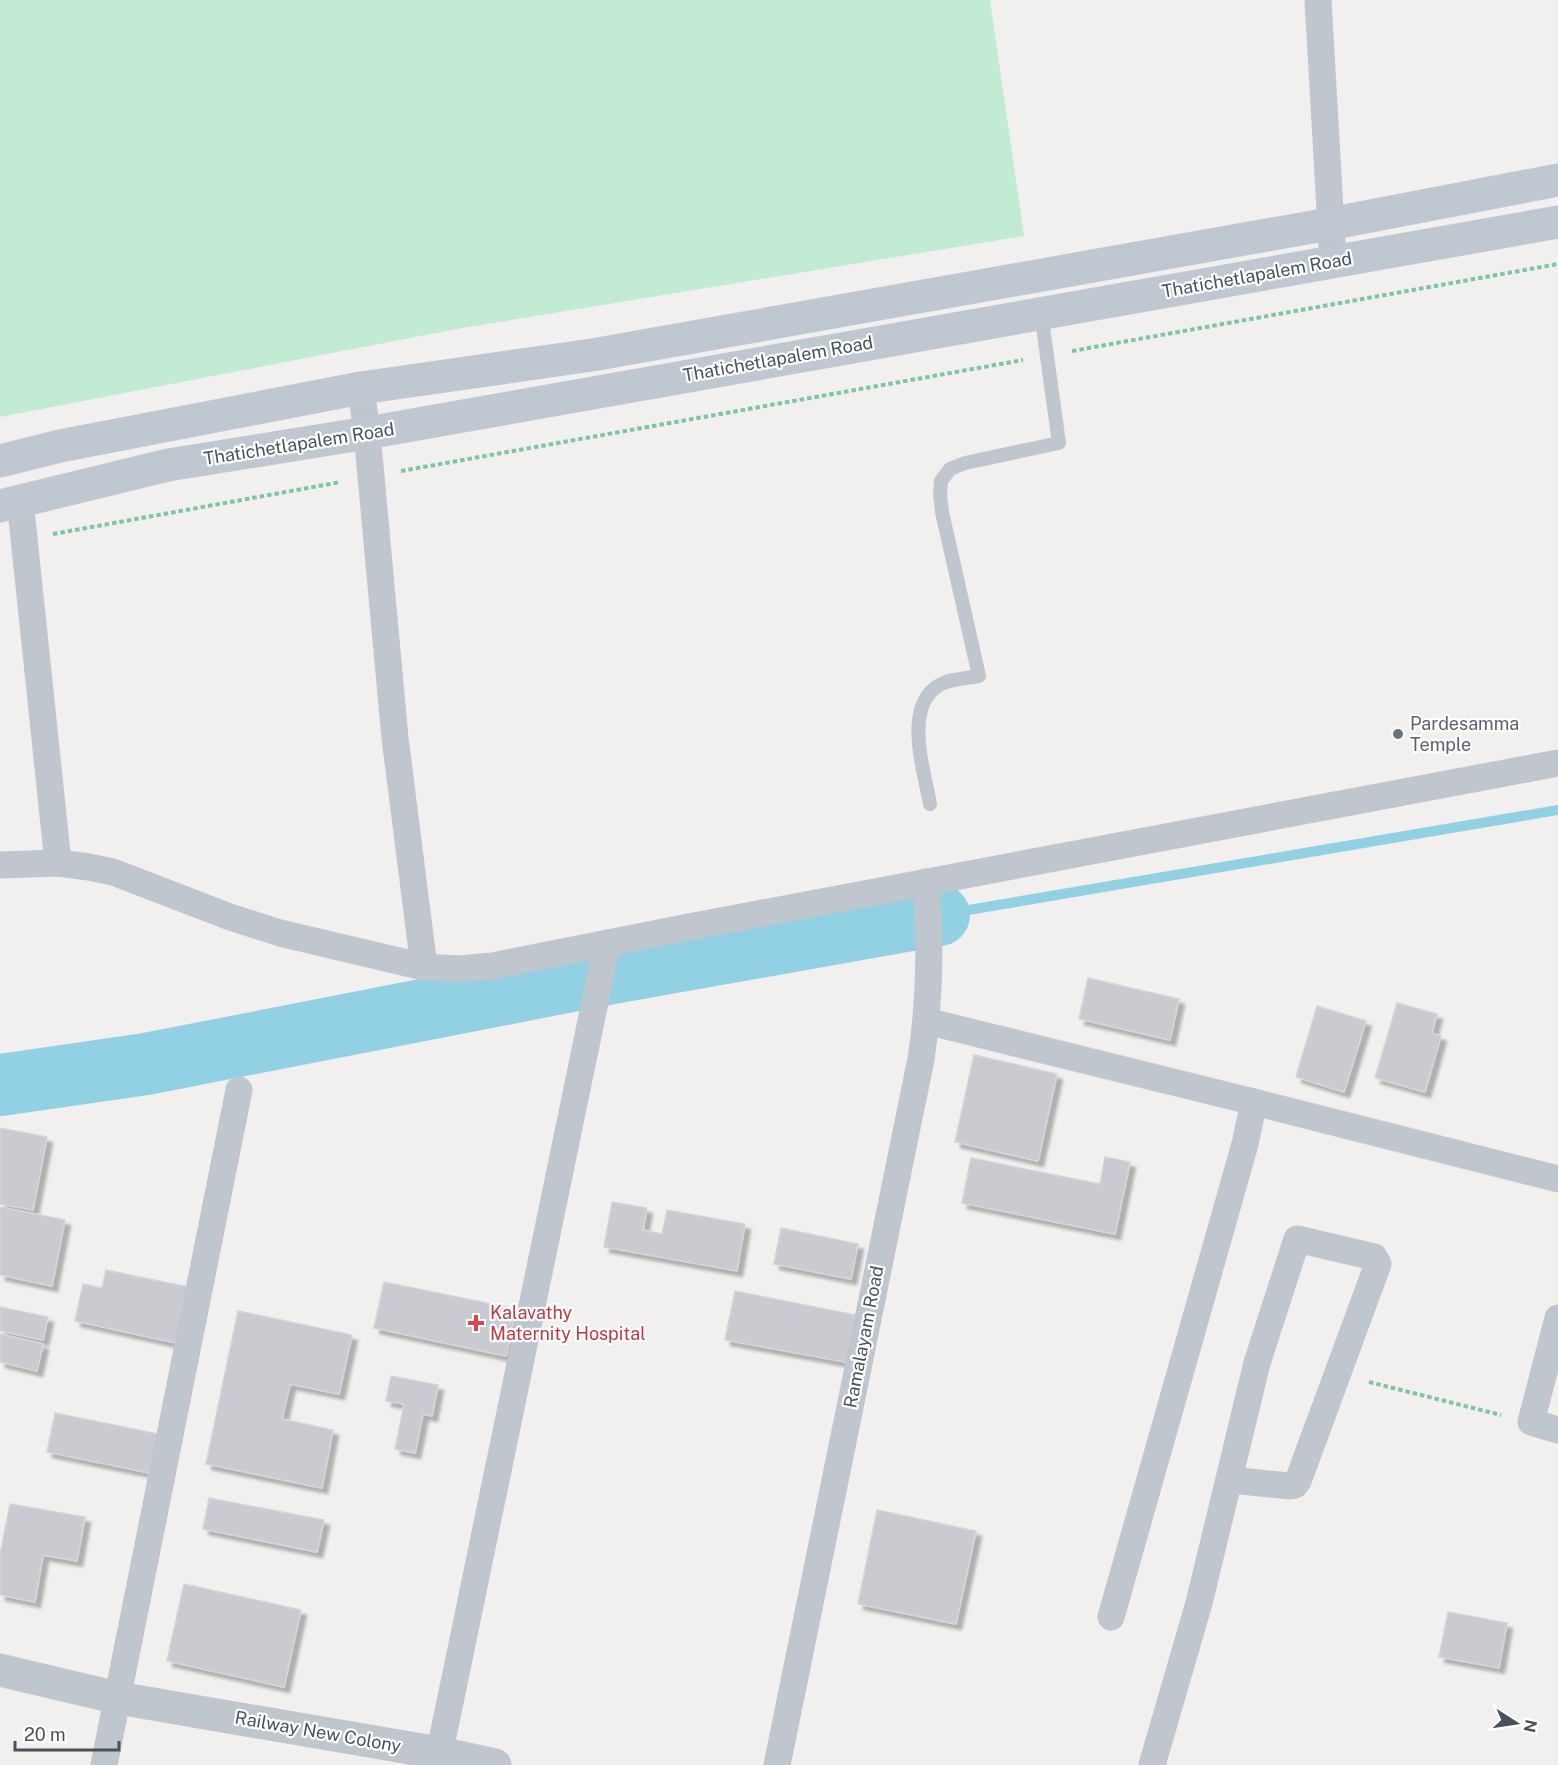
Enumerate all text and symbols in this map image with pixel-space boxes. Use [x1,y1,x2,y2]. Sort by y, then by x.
street label: Thatichetlapalem Road [1160,247,1354,302]
street label: Thatichetlapalem Road [681,331,875,386]
street label: Thatichetlapalem Road [202,418,396,469]
place label: Pardesamma Temple [1410,713,1519,755]
marker: Pardesamma Temple [1391,727,1405,741]
street label: Ramalayam Road [839,1264,888,1410]
place label: Kalavathy Maternity Hospital [490,1302,646,1344]
marker: Kalavathy Maternity Hospital [467,1314,485,1332]
north arrow [1486,1693,1546,1753]
street label: Railway New Colony [233,1707,403,1757]
scale bar [15,1714,118,1752]
text: N [1520,1718,1541,1734]
text: 20 m [24,1724,66,1745]

